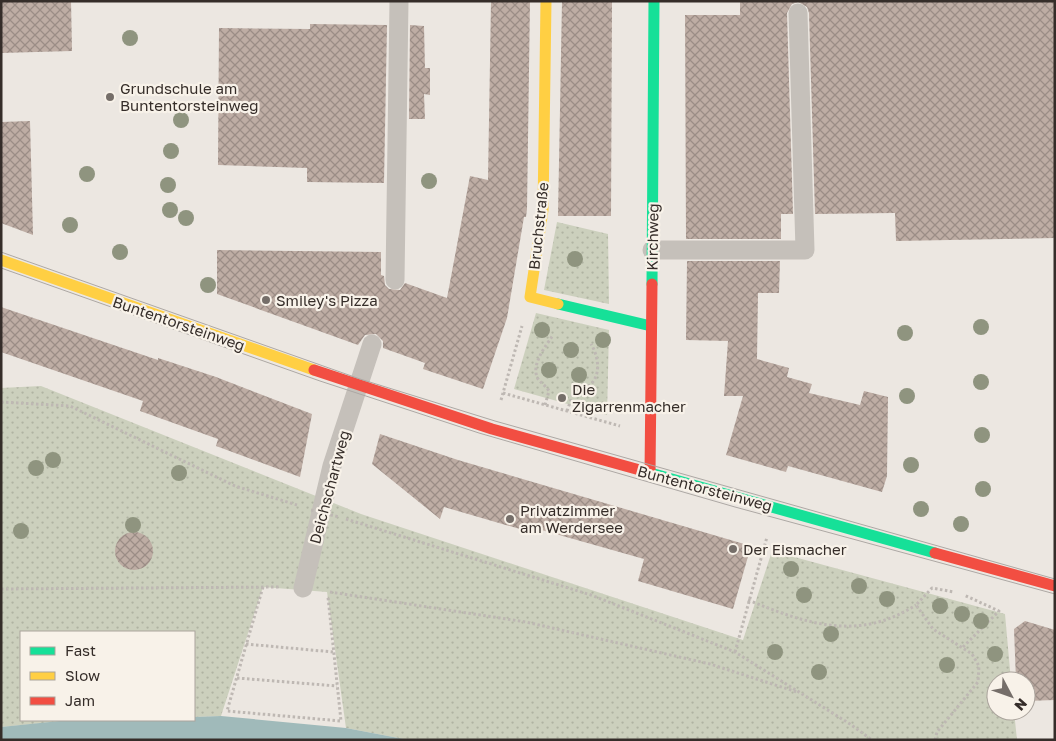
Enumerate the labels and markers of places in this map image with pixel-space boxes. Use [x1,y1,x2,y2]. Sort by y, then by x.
place label: Grundschule am Buntentorsteinweg [120,79,259,114]
marker: Grundschule am Buntentorsteinweg [104,91,116,103]
place label: Smiley's Pizza [276,291,378,309]
marker: Smiley's Pizza [260,294,272,306]
place label: Die Zigarrenmacher [572,380,686,415]
marker: Die Zigarrenmacher [556,392,568,404]
place label: Privatzimmer am Werdersee [520,501,623,536]
marker: Privatzimmer am Werdersee [504,513,516,525]
place label: Der Eismacher [743,540,847,558]
marker: Der Eismacher [727,543,739,555]

